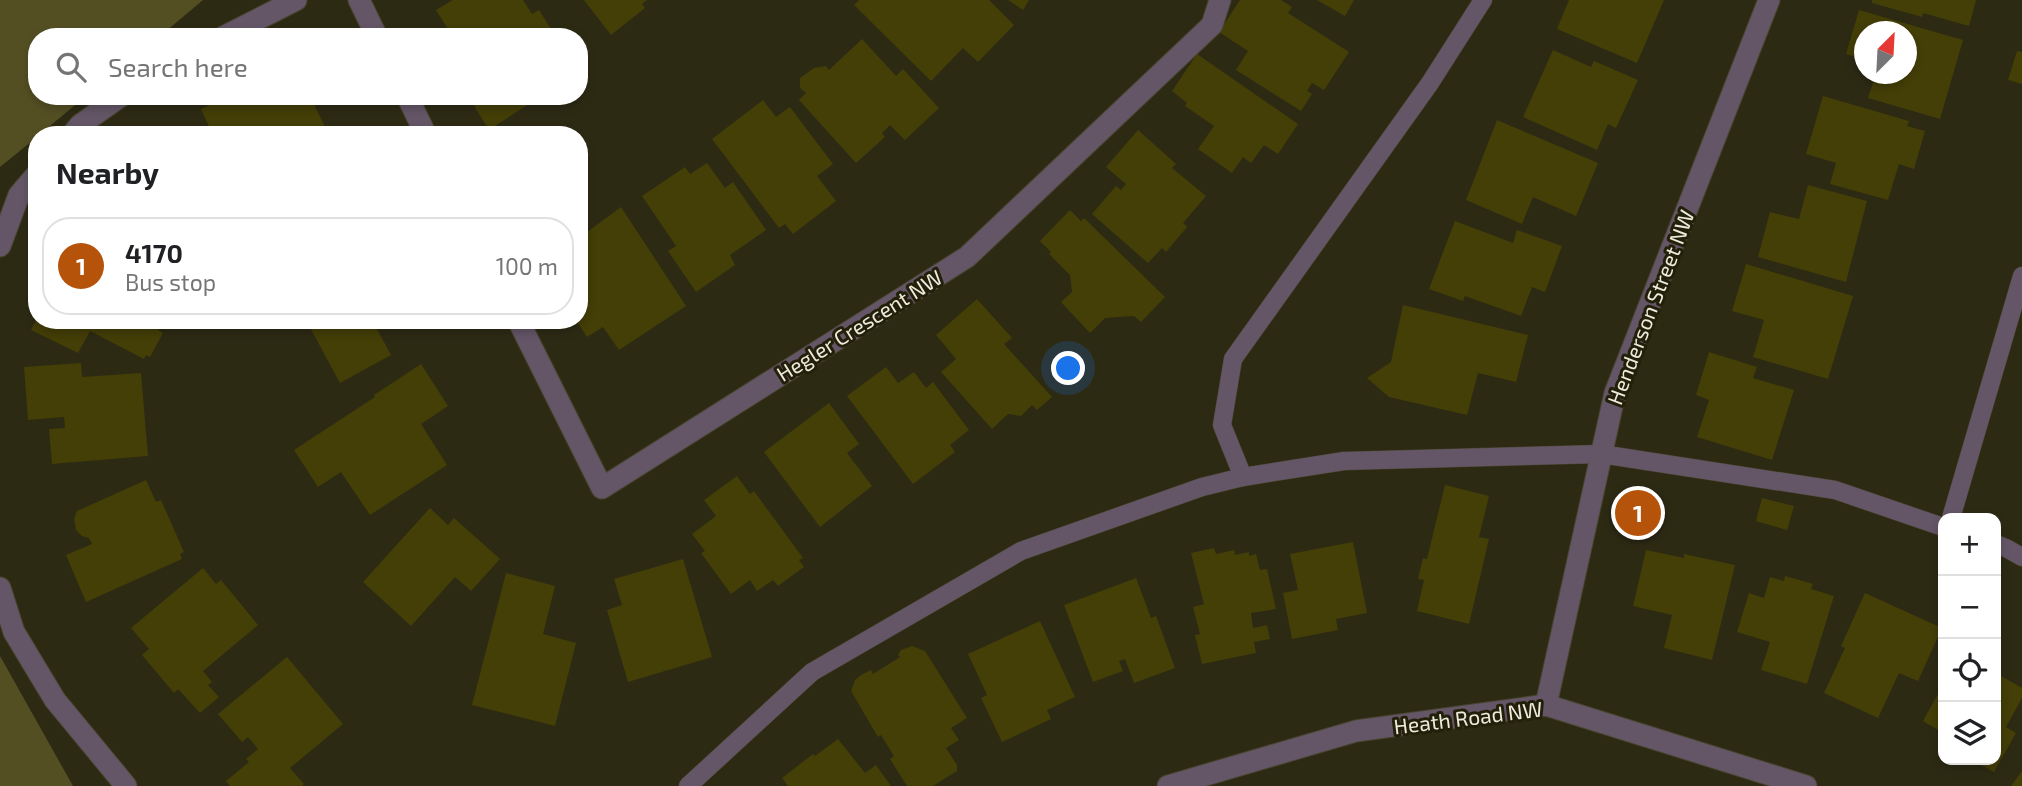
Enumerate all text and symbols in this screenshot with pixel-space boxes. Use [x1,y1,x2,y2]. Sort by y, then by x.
north arrow [1854,21,1917,84]
search box [28,28,588,105]
icon: search [52,48,90,86]
text: Search here [108,51,248,82]
text: Nearby [56,154,159,190]
street label: Henderson Street NW [1601,206,1699,408]
text: 4170 [125,237,183,268]
text: 1 [76,252,86,280]
text: 100 m [496,252,558,280]
street label: Hegler Crescent NW [772,264,946,386]
text: Bus stop [125,268,216,296]
your location [1051,351,1085,385]
pin: 1 [1615,487,1661,539]
map controls [1938,513,2001,765]
button: + [1938,513,2001,576]
button: − [1938,576,2001,639]
button: locate [1938,639,2001,702]
street label: Heath Road NW [1392,695,1544,739]
button: layers [1938,702,2001,765]

